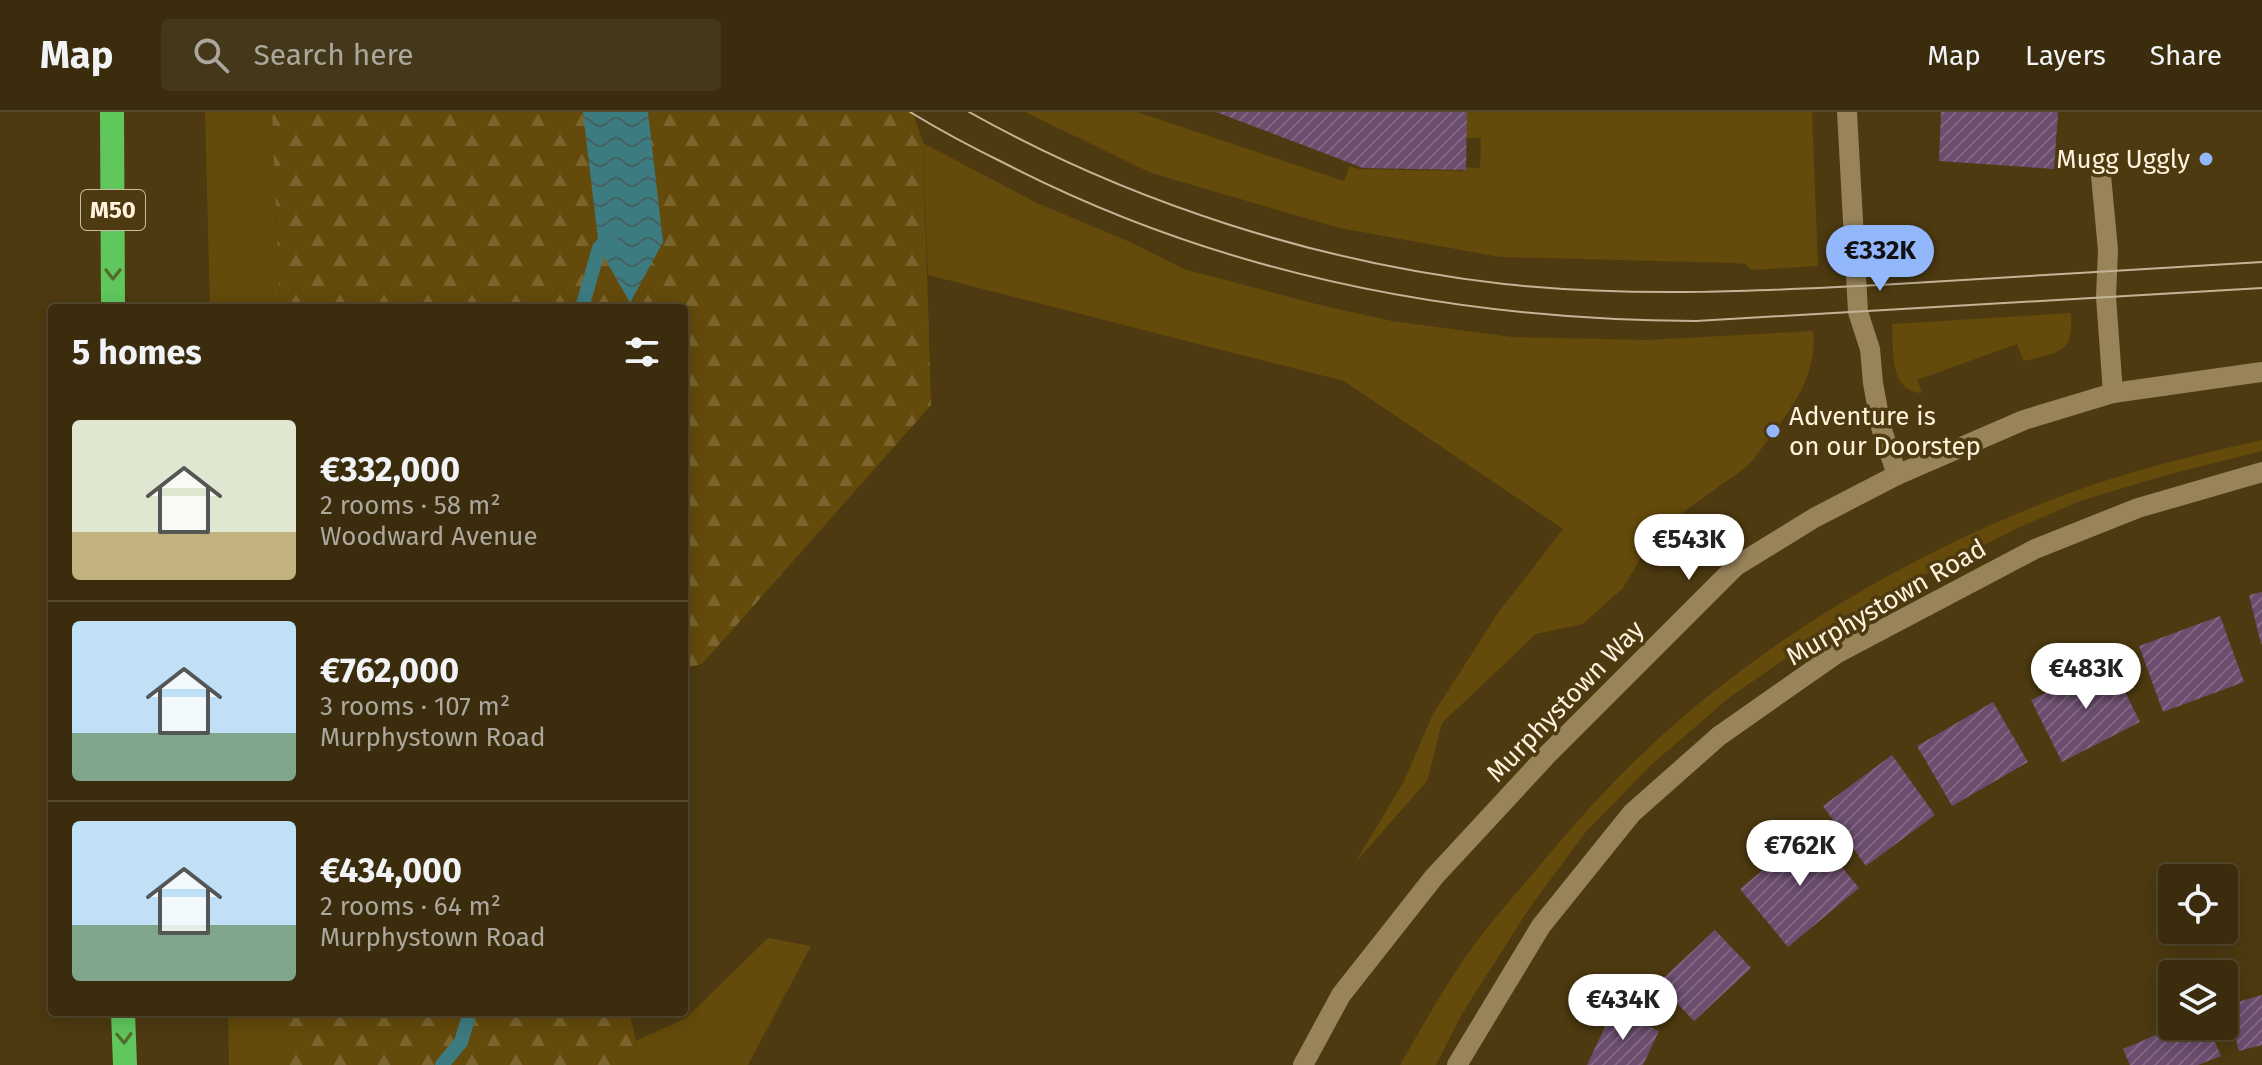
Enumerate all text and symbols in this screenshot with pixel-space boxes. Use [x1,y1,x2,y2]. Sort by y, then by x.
search box [161,19,721,91]
text: Map [40,32,113,78]
icon: search [189,33,233,77]
text: Search here [253,37,414,73]
text: Map [1927,39,1981,72]
text: Layers [2025,39,2106,72]
text: Share [2150,39,2222,72]
place label: Mugg Uggly [2056,144,2190,175]
marker: Mugg Uggly [2197,150,2215,168]
road number: M50 [81,190,145,230]
pin: €332K [1824,225,1936,293]
text: €332K [1844,235,1916,266]
one-way arrow [104,268,122,281]
icon: filters [620,330,664,374]
text: 5 homes [72,332,202,373]
place label: Adventure is on our Doorstep [1789,401,1981,462]
marker: Adventure is on our Doorstep [1764,422,1782,440]
text: €332,000 [320,449,460,490]
icon: home [136,452,232,548]
text: 2 rooms · 58 m² [320,490,501,521]
pin: €543K [1633,514,1745,582]
text: Woodward Avenue [320,521,538,552]
text: €543K [1652,524,1726,555]
street label: Murphystown Road [1781,533,1992,672]
street label: Murphystown Way [1480,614,1651,789]
pin: €483K [2030,643,2142,711]
text: €762,000 [320,650,459,691]
icon: home [136,653,232,749]
text: €483K [2049,653,2123,684]
text: 3 rooms · 107 m² [320,691,510,722]
text: Murphystown Road [320,722,546,753]
pin: €762K [1744,820,1856,888]
text: €762K [1764,830,1836,861]
text: €434,000 [320,850,462,891]
icon: home [136,853,232,949]
map controls [2158,864,2238,1040]
button: locate [2158,864,2238,944]
text: 2 rooms · 64 m² [320,891,501,922]
text: Murphystown Road [320,922,546,953]
button: layers [2158,960,2238,1040]
pin: €434K [1567,974,1679,1042]
text: €434K [1586,984,1660,1015]
one-way arrow [115,1033,132,1045]

